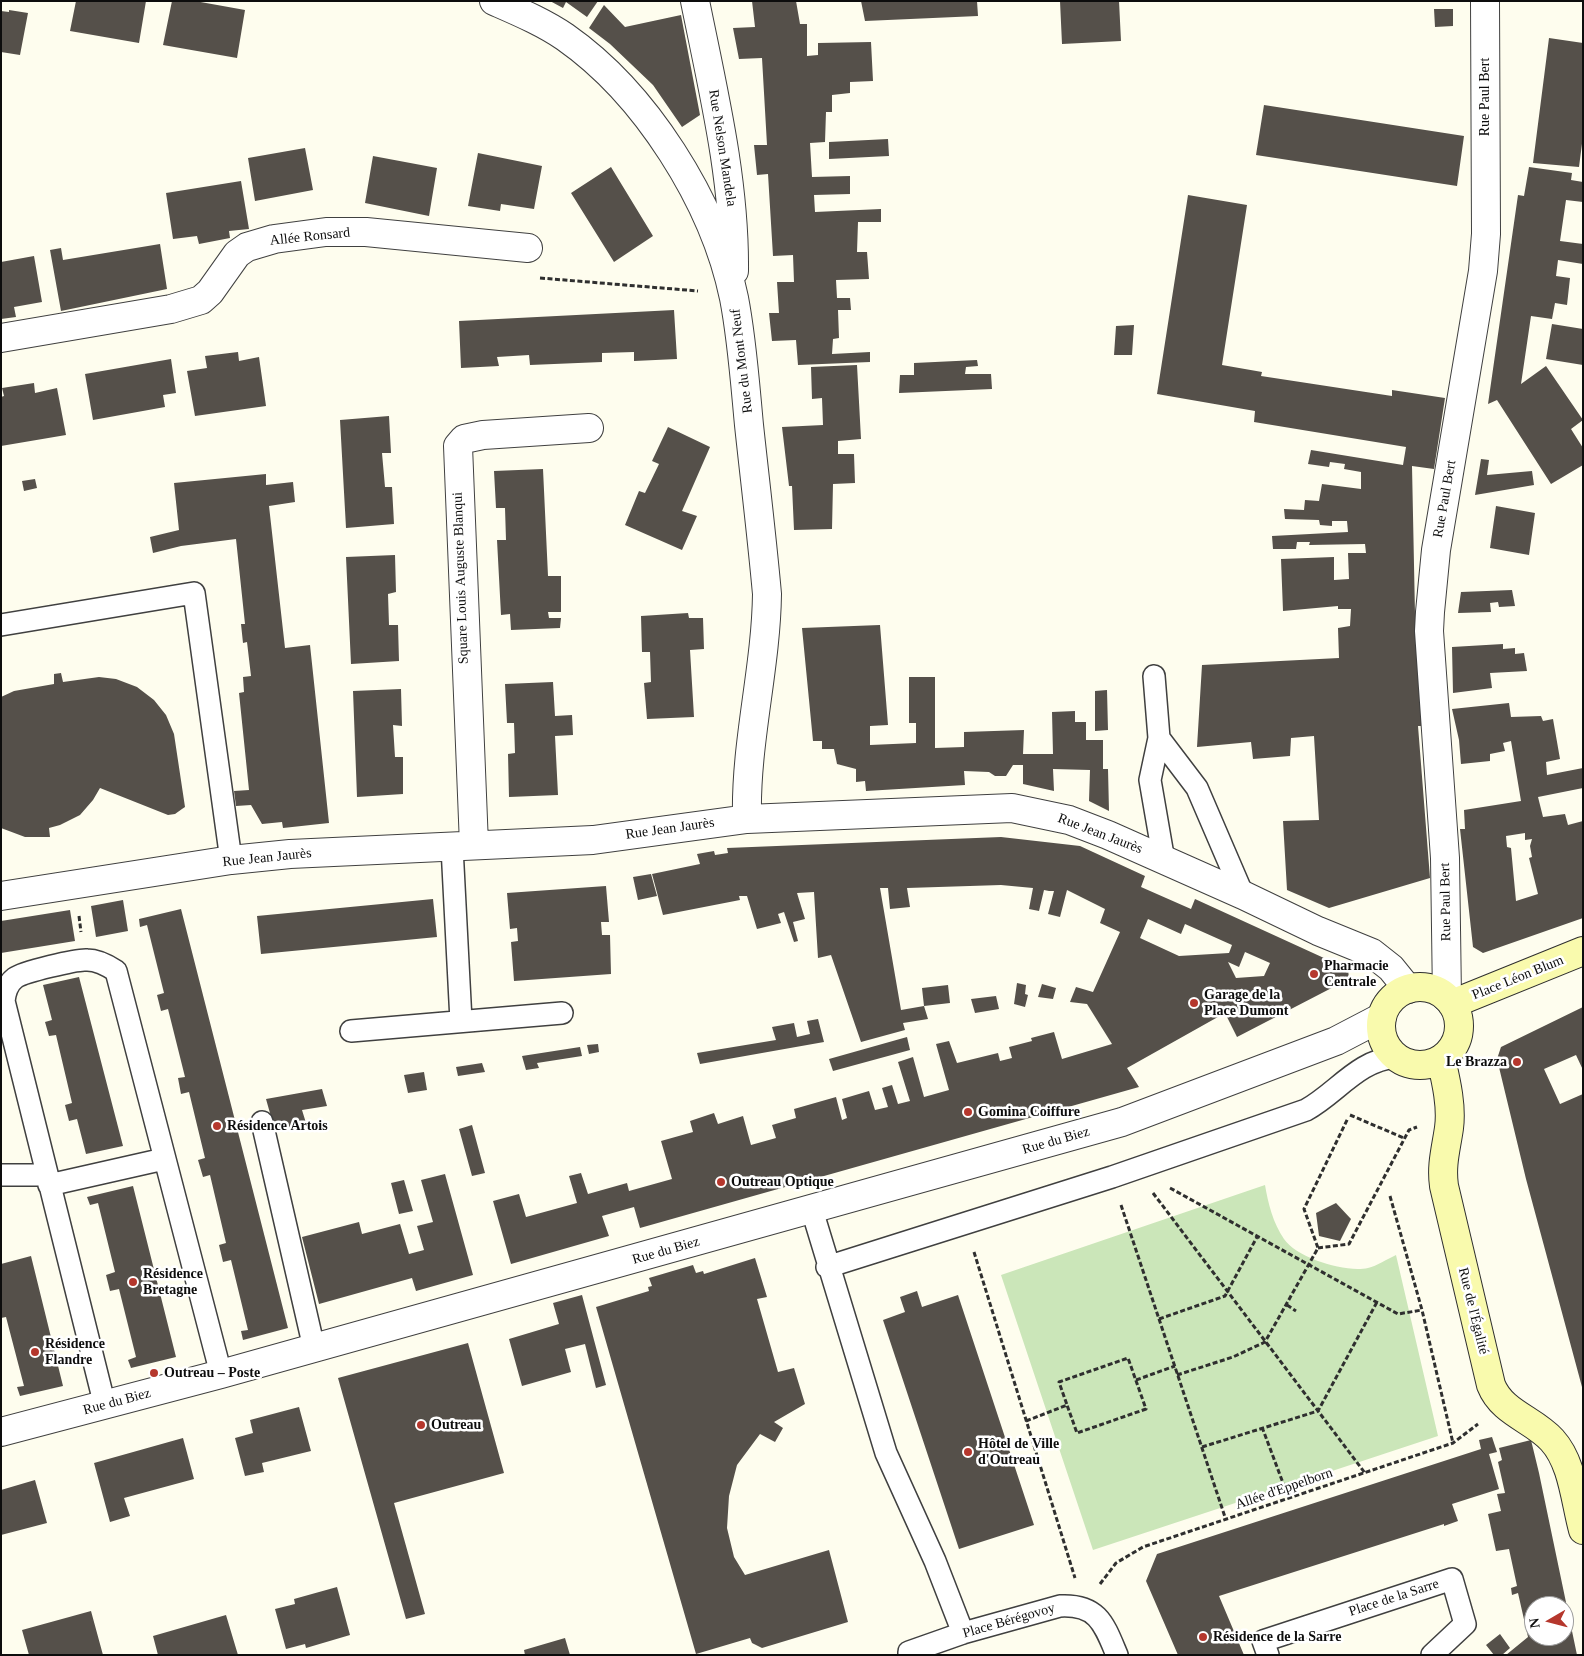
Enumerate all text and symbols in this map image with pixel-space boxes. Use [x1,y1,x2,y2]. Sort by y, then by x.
street label: Rue Paul Bert [1477,58,1493,136]
street label: Rue Nelson Mandela [704,88,740,208]
street label: Allée Ronsard [269,224,351,250]
street label: Rue du Mont Neuf [727,308,757,414]
street label: Rue Paul Bert [1430,459,1460,539]
street label: Square Louis Auguste Blanqui [450,492,472,664]
street label: Rue Jean Jaurès [1055,810,1145,858]
street label: Rue Jean Jaurès [625,814,715,844]
street label: Rue Jean Jaurès [222,845,312,871]
street label: Rue Paul Bert [1437,863,1455,941]
street label: Place Léon Blum [1470,952,1566,1004]
place label: Pharmacie Centrale [1324,958,1389,990]
marker: Pharmacie Centrale [1308,968,1320,980]
place label: Garage de la Place Dumont [1204,987,1288,1020]
marker: Garage de la Place Dumont [1188,997,1200,1009]
place label: Le Brazza [1446,1054,1507,1070]
marker: Le Brazza [1511,1056,1523,1068]
place label: Gomina Coiffure [978,1104,1080,1120]
marker: Gomina Coiffure [962,1106,974,1118]
place label: Résidence Artois [227,1118,328,1134]
marker: Résidence Artois [211,1120,223,1132]
street label: Rue du Biez [1020,1123,1092,1159]
place label: Outreau Optique [731,1174,834,1190]
marker: Outreau Optique [715,1176,727,1188]
street label: Rue du Biez [630,1233,702,1269]
place label: Résidence Bretagne [143,1266,203,1298]
street label: Rue de l'Égalité [1454,1266,1492,1356]
marker: Résidence Bretagne [127,1276,139,1288]
place label: Résidence Flandre [45,1336,105,1368]
marker: Résidence Flandre [29,1346,41,1358]
place label: Outreau – Poste [164,1365,260,1381]
marker: Outreau – Poste [148,1367,160,1379]
street label: Rue du Biez [81,1385,153,1419]
place label: Outreau [431,1417,481,1433]
marker: Outreau [415,1419,427,1431]
place label: Hôtel de Ville d'Outreau [978,1436,1059,1468]
marker: Hôtel de Ville d'Outreau [962,1446,974,1458]
street label: Allée d'Eppelborn [1233,1465,1335,1513]
street label: Place de la Sarre [1347,1576,1441,1620]
north arrow [1524,1596,1574,1646]
street label: Place Bérégovoy [961,1600,1057,1642]
text: N [1527,1617,1543,1629]
place label: Résidence de la Sarre [1213,1629,1341,1645]
marker: Résidence de la Sarre [1197,1631,1209,1643]

